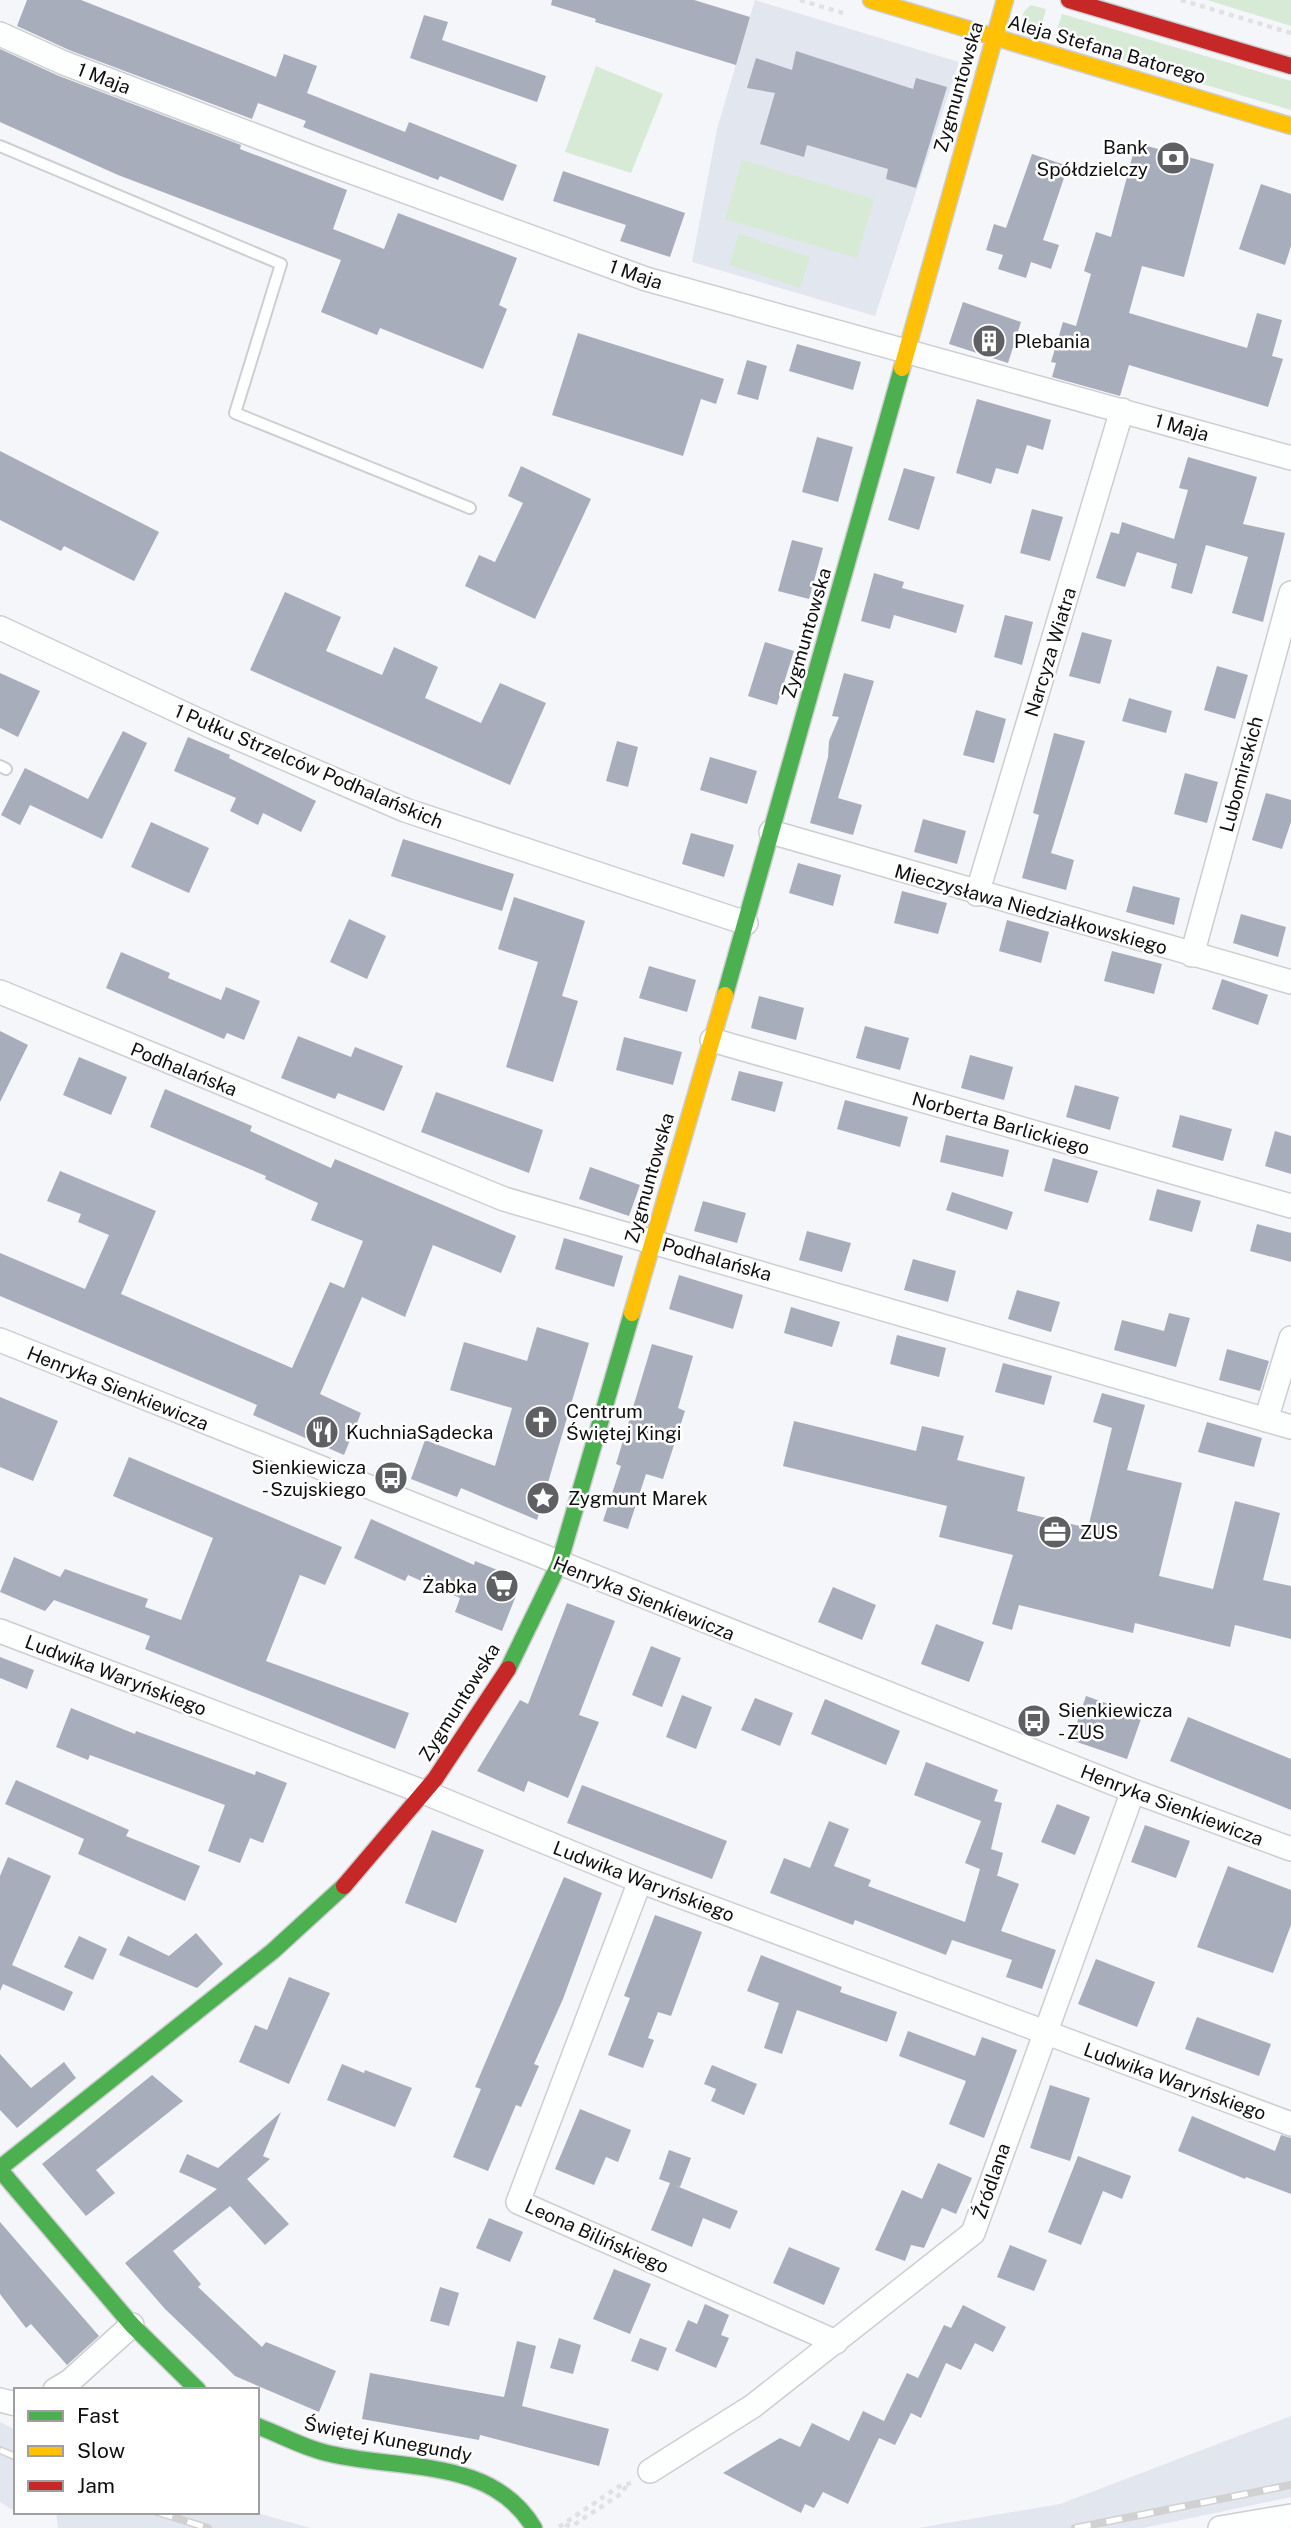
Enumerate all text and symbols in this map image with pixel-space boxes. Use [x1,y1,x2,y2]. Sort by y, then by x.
street label: Aleja Stefana Batorego [1006,10,1208,88]
street label: Zygmuntowska [929,19,987,155]
street label: 1 Maja [74,58,134,98]
place label: Bank Spółdzielczy [1037,136,1148,180]
bank icon: Bank Spółdzielczy [1154,139,1192,177]
street label: 1 Maja [606,255,666,293]
building icon: Plebania [970,322,1008,360]
place label: Plebania [1014,330,1090,352]
street label: 1 Maja [1152,409,1212,445]
street label: Zygmuntowska [777,565,835,701]
street label: Narcyza Wiatra [1020,585,1080,719]
street label: 1 Pułku Strzelców Podhalańskich [171,699,447,833]
street label: Lubomirskich [1215,714,1267,834]
street label: Mieczysława Niedziałkowskiego [892,859,1170,959]
street label: Podhalańska [127,1038,241,1100]
street label: Norberta Barlickiego [910,1087,1092,1159]
street label: Zygmuntowska [620,1110,678,1246]
street label: Podhalańska [660,1233,774,1285]
street label: Henryka Sienkiewicza [24,1341,212,1435]
place label: Centrum Świętej Kingi [566,1400,681,1444]
church icon: Centrum Świętej Kingi [522,1403,560,1441]
restaurant icon: KuchniaSądecka [303,1413,341,1451]
place label: KuchniaSądecka [346,1421,493,1443]
place label: Sienkiewicza - Szujskiego [251,1456,366,1500]
bus stop icon: Sienkiewicza - Szujskiego [372,1459,410,1497]
place icon: Zygmunt Marek [524,1479,562,1517]
place label: Zygmunt Marek [568,1487,708,1509]
office icon: ZUS [1036,1513,1074,1551]
place label: ZUS [1080,1521,1118,1543]
street label: Henryka Sienkiewicza [550,1551,738,1645]
supermarket icon: Żabka [483,1567,521,1605]
place label: Żabka [422,1575,477,1597]
street label: Ludwika Waryńskiego [22,1630,210,1720]
street label: Zygmuntowska [414,1639,504,1765]
place label: Sienkiewicza - ZUS [1058,1699,1173,1743]
bus stop icon: Sienkiewicza - ZUS [1015,1702,1053,1740]
street label: Henryka Sienkiewicza [1077,1760,1267,1850]
street label: Ludwika Waryńskiego [550,1836,738,1926]
street label: Ludwika Waryńskiego [1081,2038,1269,2124]
street label: Źródlana [968,2140,1014,2222]
street label: Leona Bilińskiego [522,2194,672,2278]
legend [14,2388,259,2514]
text: Fast [77,2403,119,2428]
street label: Świętej Kunegundy [302,2412,474,2466]
text: Slow [77,2438,125,2463]
text: Jam [77,2473,115,2498]

